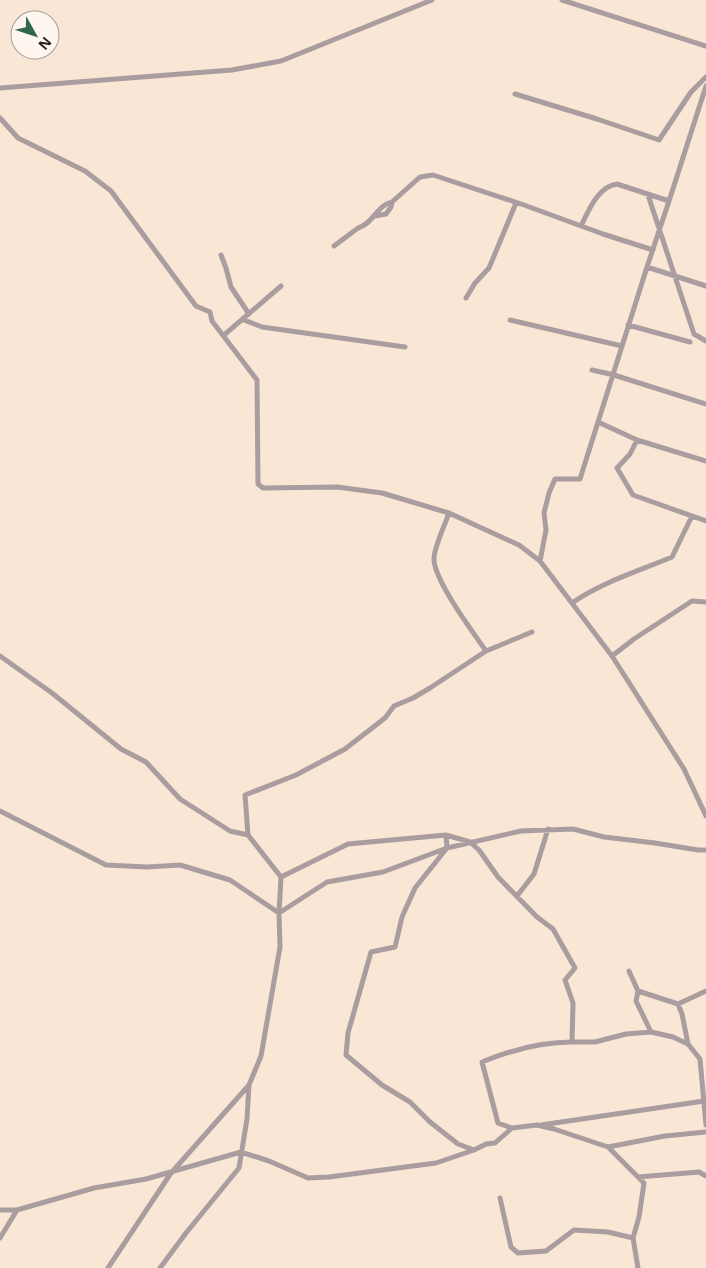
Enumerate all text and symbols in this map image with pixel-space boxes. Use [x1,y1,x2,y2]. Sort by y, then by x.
north arrow [10,10,60,60]
text: N [34,33,56,54]

